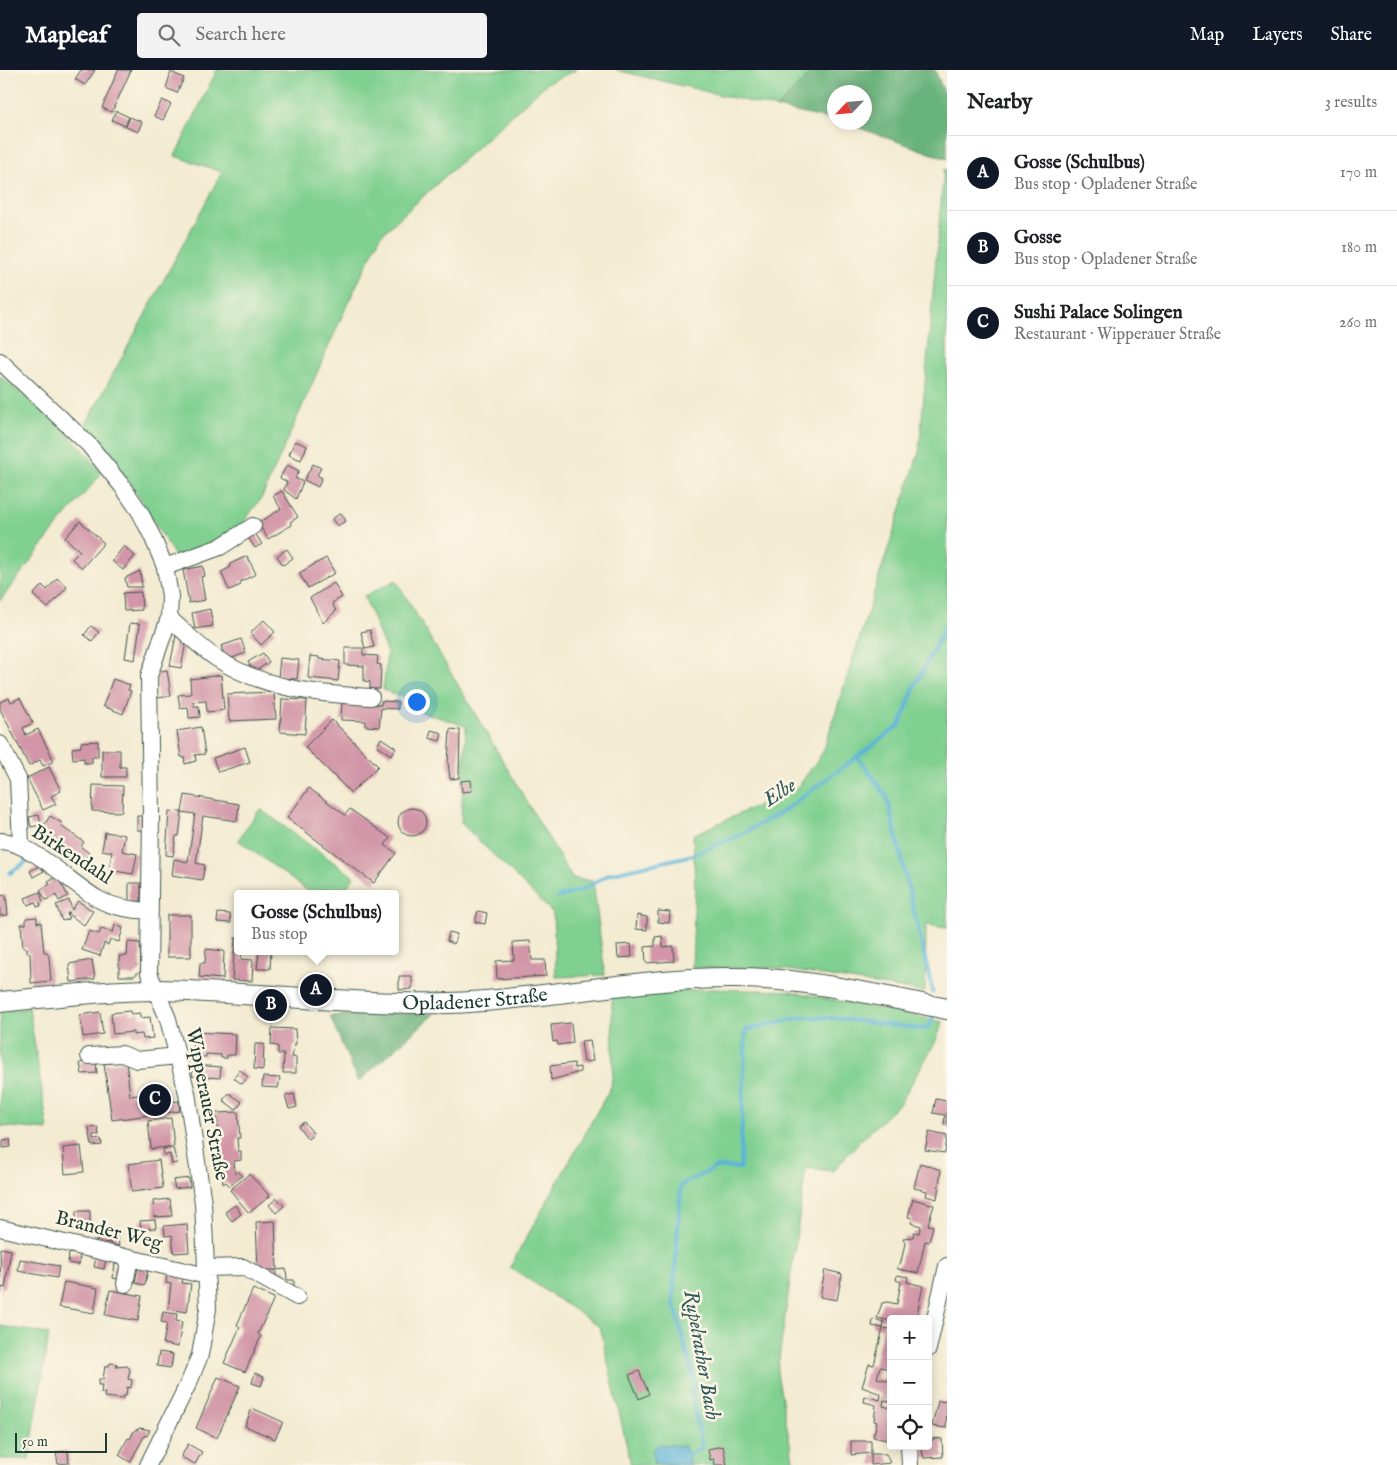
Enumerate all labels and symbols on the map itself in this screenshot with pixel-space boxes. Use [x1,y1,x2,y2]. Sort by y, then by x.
north arrow [827,85,872,130]
your location [404,689,430,715]
water label: Elbe [758,772,802,814]
street label: Birkendahl [27,820,118,891]
pin: A [300,971,332,1009]
street label: Opladener Straße [402,982,549,1016]
pin: B [255,986,287,1024]
street label: Wipperauer Straße [180,1026,234,1182]
pin: C [139,1081,171,1119]
street label: Brander Weg [53,1206,166,1257]
water label: Rupelrather Bach [676,1288,726,1422]
scale bar [15,1430,108,1453]

